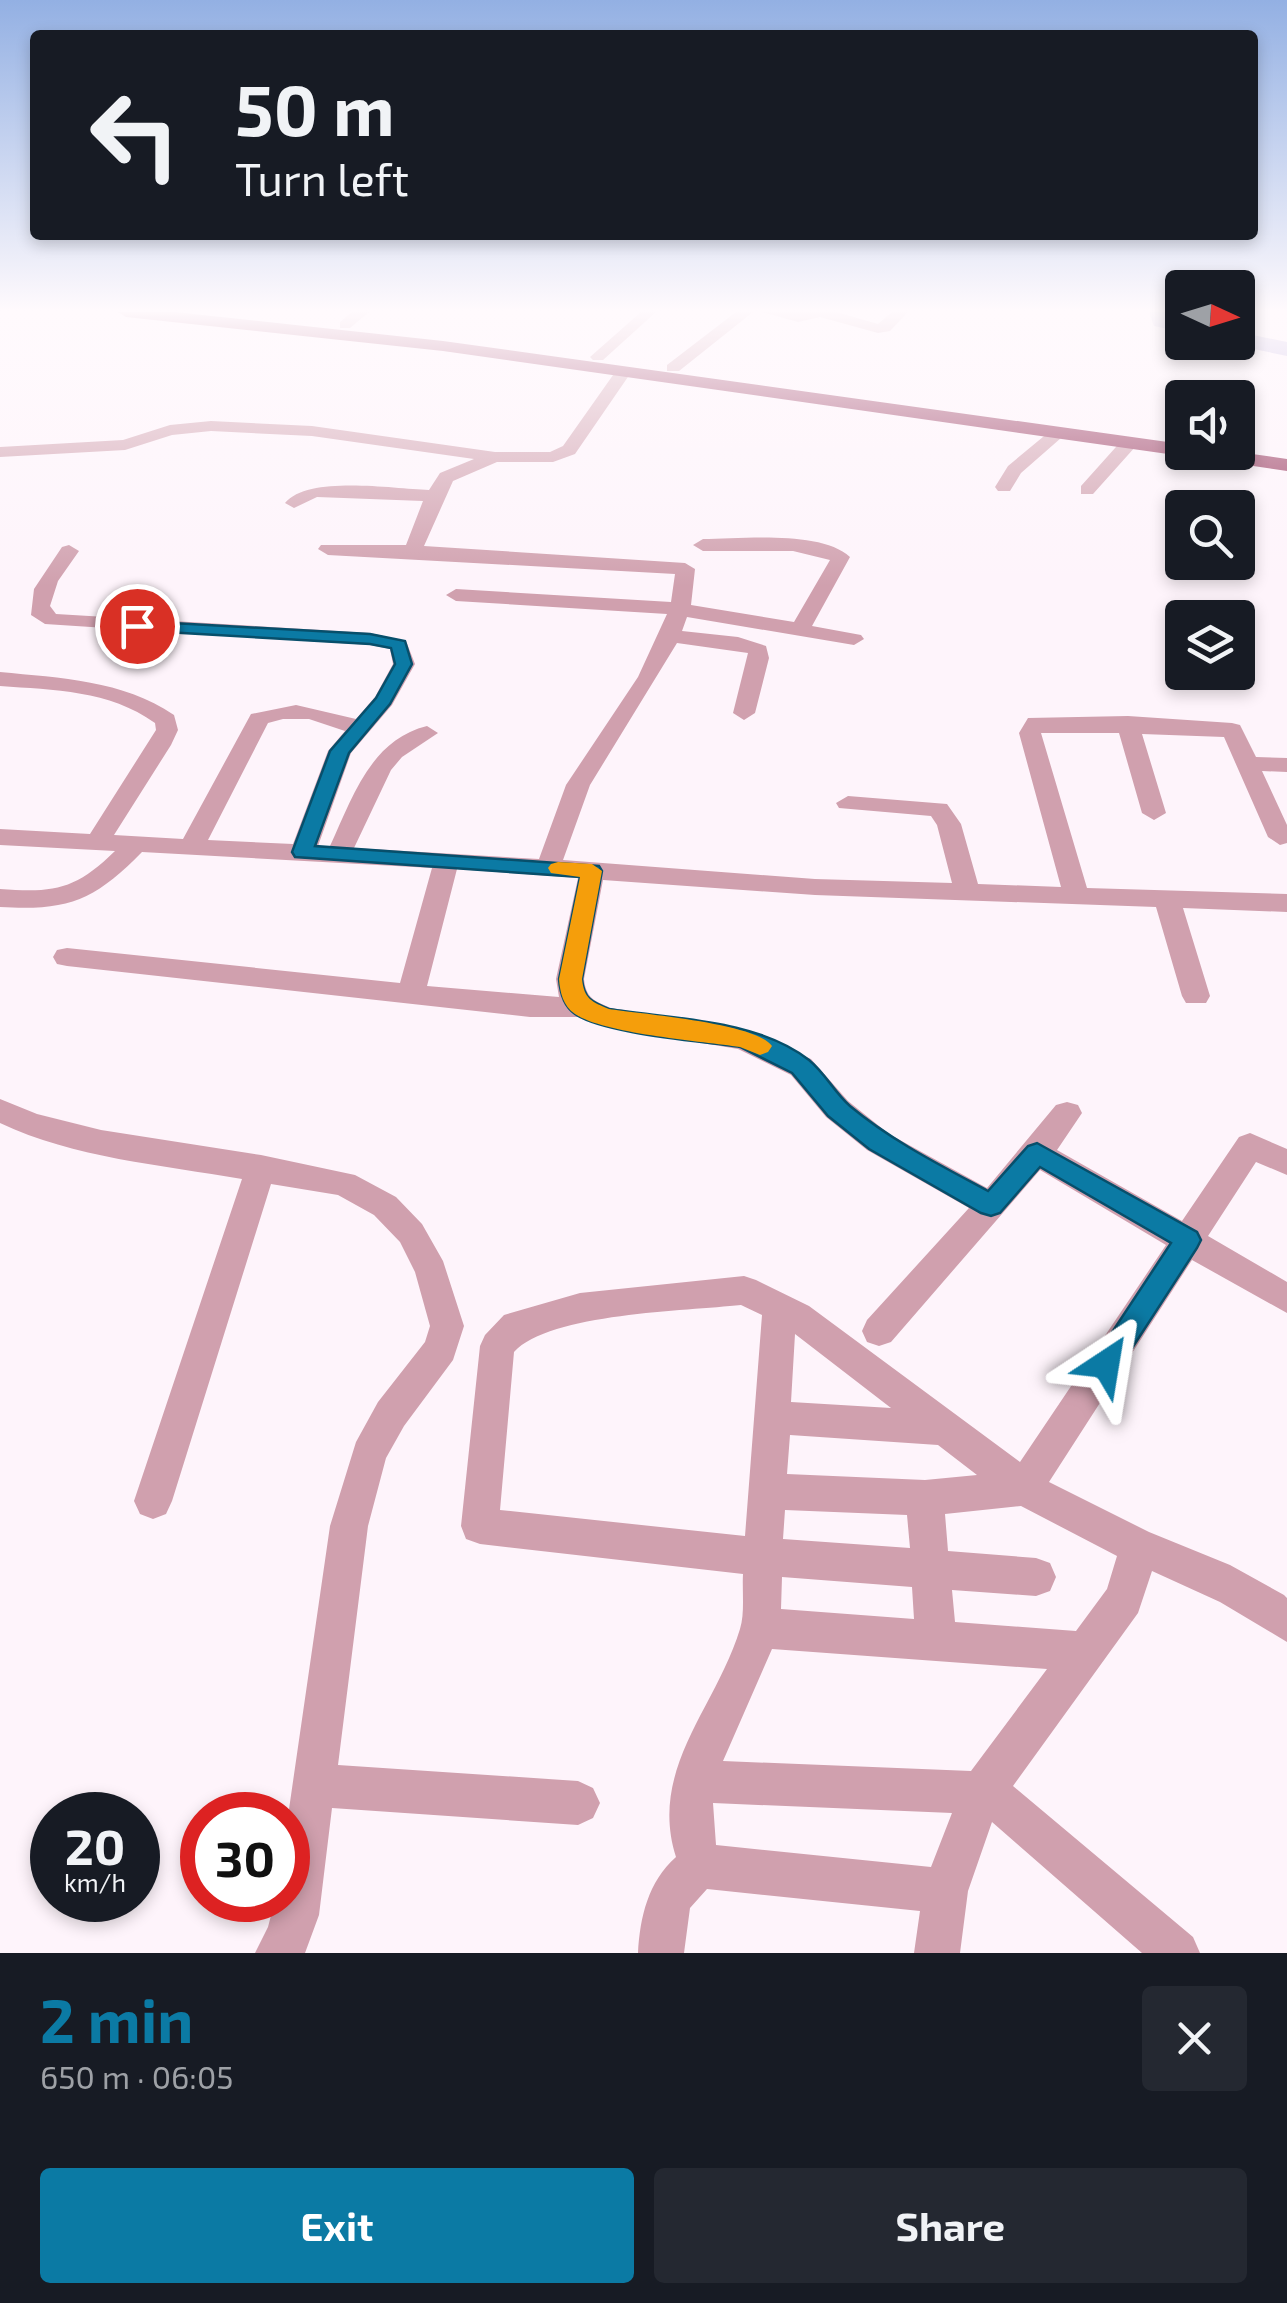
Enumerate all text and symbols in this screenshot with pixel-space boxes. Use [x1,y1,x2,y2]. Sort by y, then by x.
text: 50 m [235,66,395,150]
icon: left [70,70,200,200]
text: Turn left [235,151,409,205]
north arrow [1165,270,1255,360]
map controls [1165,270,1255,690]
button: sound [1165,380,1255,470]
button: search [1165,490,1255,580]
pin [95,584,180,669]
icon: arrive [110,599,165,654]
button: layers [1165,600,1255,690]
position arrow [1054,1312,1158,1416]
speed limit sign: 30 [180,1792,310,1922]
text: 20 [65,1815,125,1875]
text: km/h [64,1867,126,1897]
text: 2 min [40,1983,193,2055]
button: close [1142,1986,1247,2091]
text: 650 m · 06:05 [40,2057,233,2095]
button: Exit [40,2168,634,2283]
button: Share [654,2168,1247,2283]

